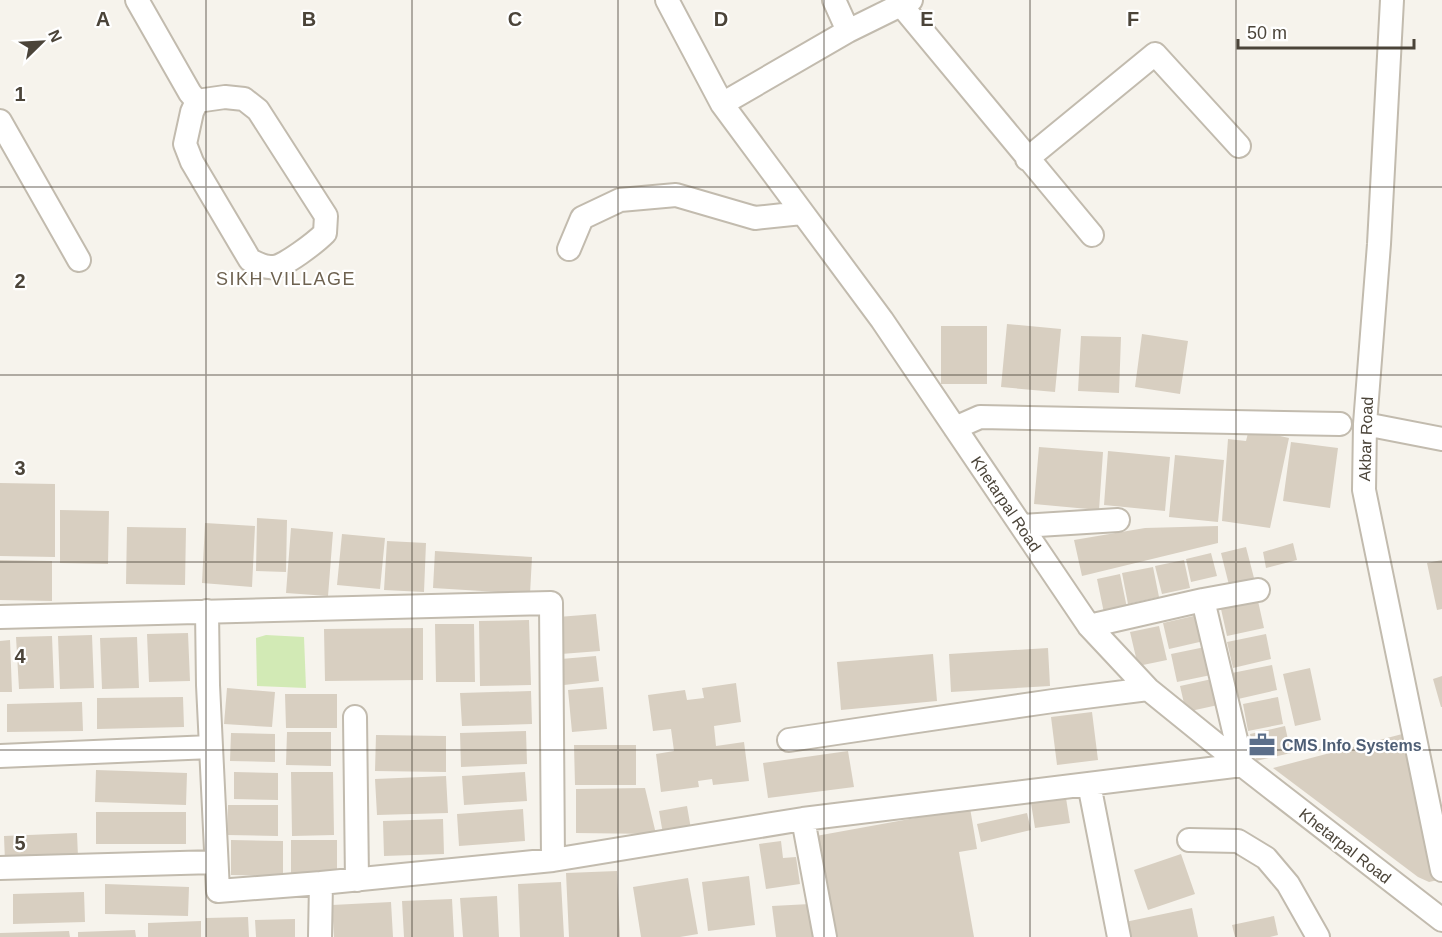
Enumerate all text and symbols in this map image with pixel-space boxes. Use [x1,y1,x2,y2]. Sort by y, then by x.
text: A [96,8,110,30]
text: B [302,8,316,30]
text: C [508,8,522,30]
text: D [714,8,728,30]
text: E [920,8,934,30]
text: F [1127,8,1139,30]
north arrow [12,12,72,72]
scale bar [1238,12,1414,50]
text: 50 m [1247,23,1287,43]
text: N [45,27,65,45]
text: 1 [14,83,26,105]
district label: SIKH VILLAGE [216,269,356,289]
text: 2 [14,270,26,292]
street label: Akbar Road [1356,396,1376,482]
street label: Khetarpal Road [968,453,1044,555]
text: 3 [14,457,26,479]
text: 4 [14,645,26,667]
office icon: CMS Info Systems [1247,730,1277,760]
place label: CMS Info Systems [1282,737,1422,754]
street label: Khetarpal Road [1296,805,1394,887]
text: 5 [14,832,26,854]

